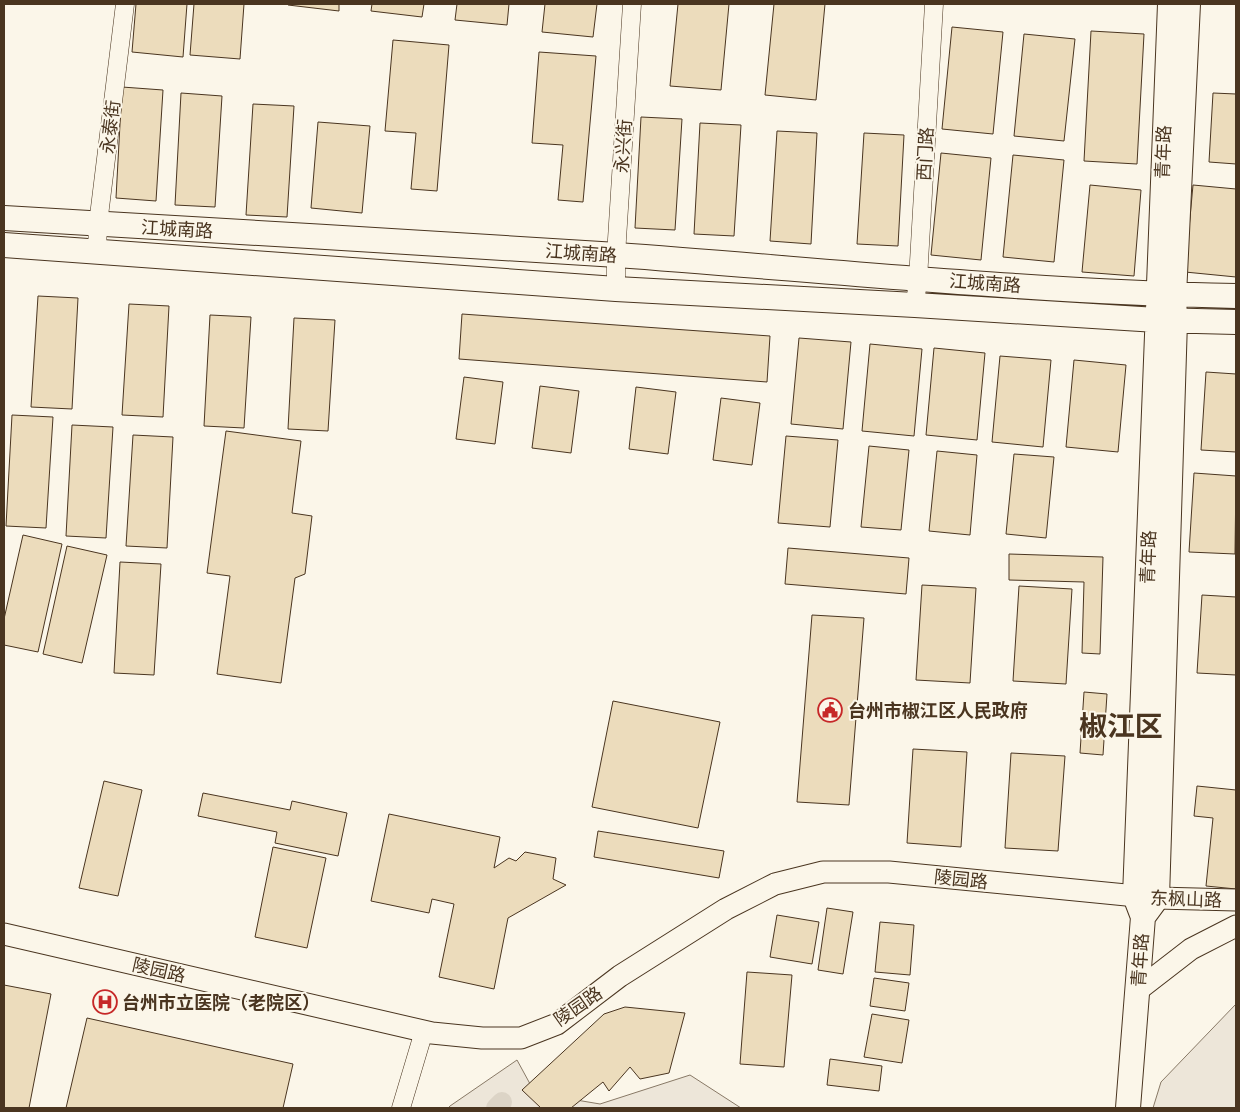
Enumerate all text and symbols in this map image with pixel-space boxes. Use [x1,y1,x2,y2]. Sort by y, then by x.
street label: 永泰街 [96,99,124,155]
street label: 永兴街 [611,118,635,174]
street label: 青年路 [1152,125,1174,179]
street label: 西门路 [913,126,937,182]
street label: 江城南路 [140,217,214,241]
street label: 江城南路 [544,240,618,266]
street label: 江城南路 [948,270,1022,296]
street label: 青年路 [1137,530,1159,584]
public building icon: 台州市椒江区人民政府 [817,697,843,723]
place label: 台州市椒江区人民政府 [848,700,1028,721]
district label: 椒江区 [1079,710,1163,742]
street label: 陵园路 [933,866,989,892]
street label: 东枫山路 [1150,887,1222,911]
street label: 青年路 [1128,932,1152,988]
street label: 陵园路 [130,954,188,986]
street label: 陵园路 [550,982,606,1030]
hospital icon: 台州市立医院（老院区） [92,989,118,1015]
place label: 台州市立医院（老院区） [122,992,320,1013]

